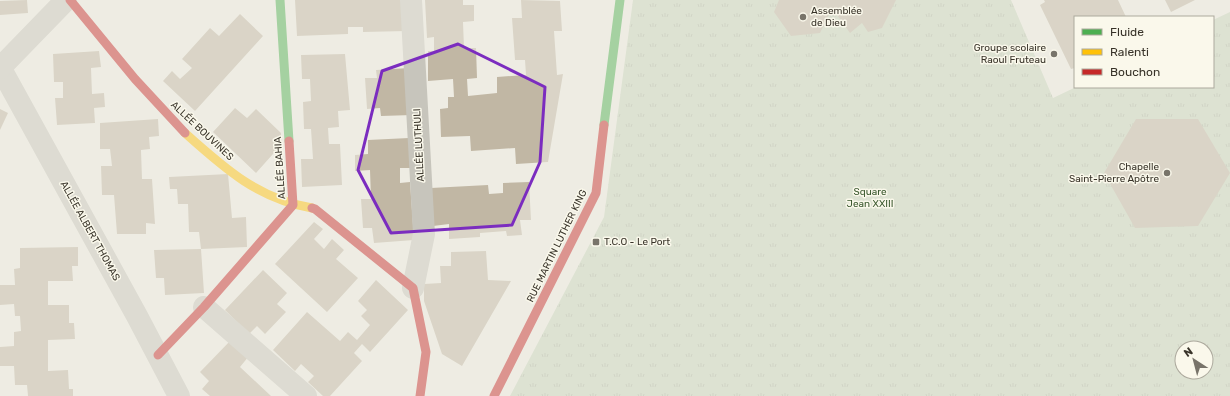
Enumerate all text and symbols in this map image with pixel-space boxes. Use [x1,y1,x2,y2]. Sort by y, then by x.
place label: Assemblée de Dieu [811,5,862,29]
marker: Assemblée de Dieu [798,12,808,22]
legend [1074,16,1214,88]
text: Fluide [1110,25,1144,39]
place label: Groupe scolaire Raoul Fruteau [974,42,1046,66]
text: Ralenti [1110,45,1149,59]
marker: Groupe scolaire Raoul Fruteau [1049,49,1059,59]
text: Bouchon [1110,65,1160,79]
street label: ALLÉE BOUVINES [168,99,236,163]
street label: ALLÉE LUTHULI [411,108,427,182]
street label: ALLÉE BAHIA [272,136,288,200]
place label: Chapelle Saint-Pierre Apôtre [1069,161,1159,185]
marker: Chapelle Saint-Pierre Apôtre [1162,168,1172,178]
street label: ALLÉE ALBERT THOMAS [58,179,122,283]
park label: Square Jean XXIII [847,186,893,210]
street label: RUE MARTIN LUTHER KING [524,187,590,304]
place label: T.C.O - Le Port [604,236,670,248]
marker: T.C.O - Le Port [591,237,601,247]
north arrow [1174,340,1214,380]
text: N [1181,345,1196,360]

